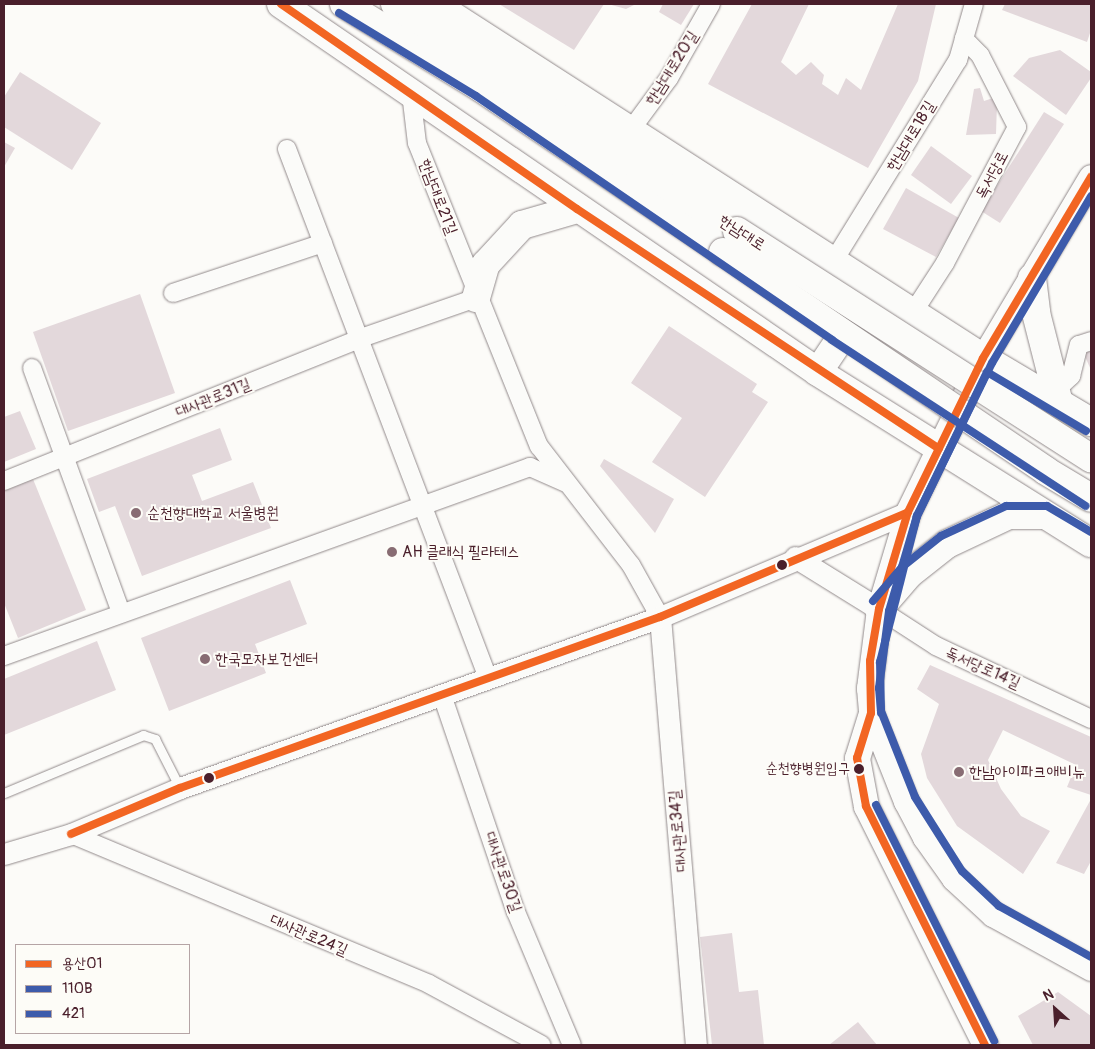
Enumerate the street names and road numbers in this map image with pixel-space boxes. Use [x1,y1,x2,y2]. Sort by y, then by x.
street label: 한남대로20길 [642,27,702,109]
street label: 한남대로18길 [883,97,939,175]
street label: 독서당로 [971,148,1013,202]
street label: 한남대로21길 [415,156,461,238]
street label: 한남대로 [715,211,769,255]
street label: 대사관로31길 [173,374,253,422]
street label: 독서당로14길 [943,643,1023,693]
street label: 대사관로34길 [665,789,691,873]
street label: 대사관로30길 [480,829,526,915]
street label: 대사관로24길 [267,910,351,960]

